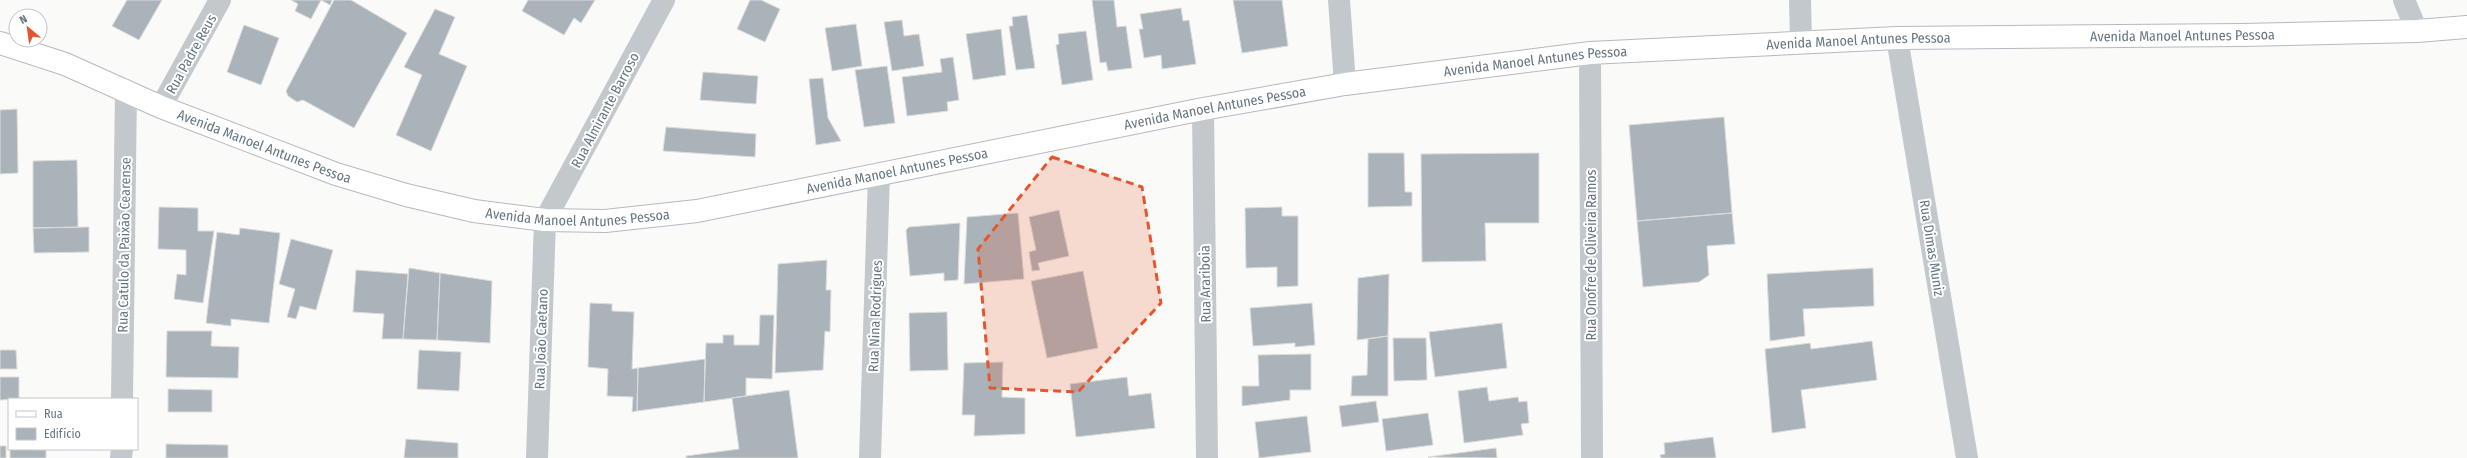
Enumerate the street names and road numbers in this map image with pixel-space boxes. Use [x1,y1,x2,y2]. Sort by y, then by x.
street label: Rua Padre Reus [163,11,220,97]
street label: Avenida Manoel Antunes Pessoa [2090,26,2275,45]
street label: Avenida Manoel Antunes Pessoa [1766,30,1951,53]
street label: Avenida Manoel Antunes Pessoa [1443,43,1628,80]
street label: Rua Almirante Barroso [568,50,643,171]
street label: Avenida Manoel Antunes Pessoa [1123,83,1307,134]
street label: Avenida Manoel Antunes Pessoa [175,106,353,187]
street label: Avenida Manoel Antunes Pessoa [805,145,989,198]
street label: Rua Catulo da Paixão Cearense [114,157,135,333]
street label: Rua Onofre de Oliveira Ramos [1583,169,1600,341]
street label: Rua Dimas Muniz [1916,199,1948,298]
street label: Avenida Manoel Antunes Pessoa [485,205,671,230]
street label: Rua Arariboia [1196,245,1215,323]
street label: Rua Nina Rodrigues [865,260,886,372]
street label: Rua João Caetano [531,288,552,390]

